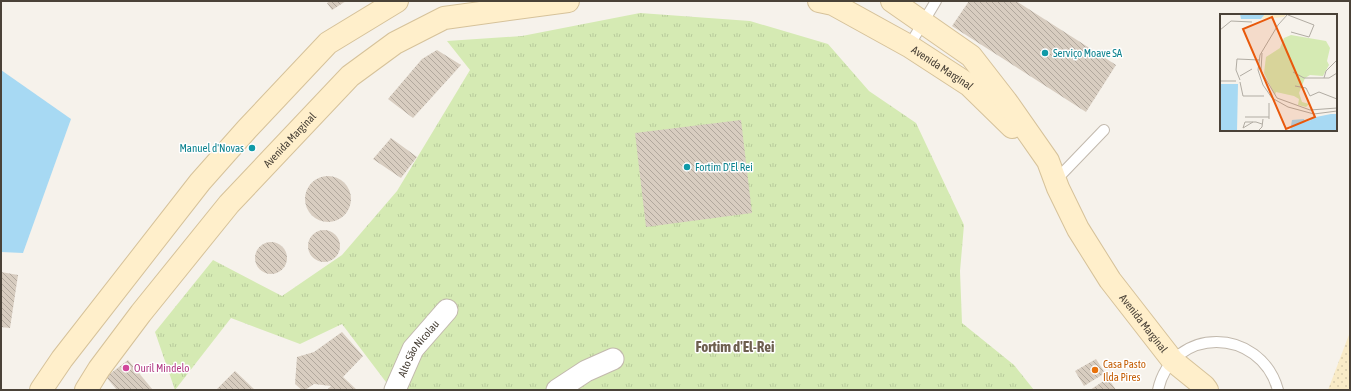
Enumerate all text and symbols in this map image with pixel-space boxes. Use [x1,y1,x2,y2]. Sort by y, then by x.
inset map [1220,14,1337,131]
street label: Avenida Marginal [910,43,976,92]
place label: Serviço Moave SA [1053,47,1123,59]
marker: Serviço Moave SA [1040,48,1050,58]
street label: Avenida Marginal [261,110,318,170]
place label: Manuel d'Novas [179,142,244,154]
marker: Manuel d'Novas [247,143,257,153]
place label: Fortim D'El Rei [695,161,753,173]
marker: Fortim D'El Rei [682,162,692,172]
street label: Avenida Marginal [1117,292,1170,355]
street label: Alto São Nicolau [396,318,441,379]
district label: Fortim d'El-Rei [695,338,775,355]
place label: Casa Pasto Ilda Pires [1103,358,1146,383]
place label: Ouril Mindelo [134,362,189,374]
marker: Ouril Mindelo [121,363,131,373]
marker: Casa Pasto Ilda Pires [1090,365,1100,375]

